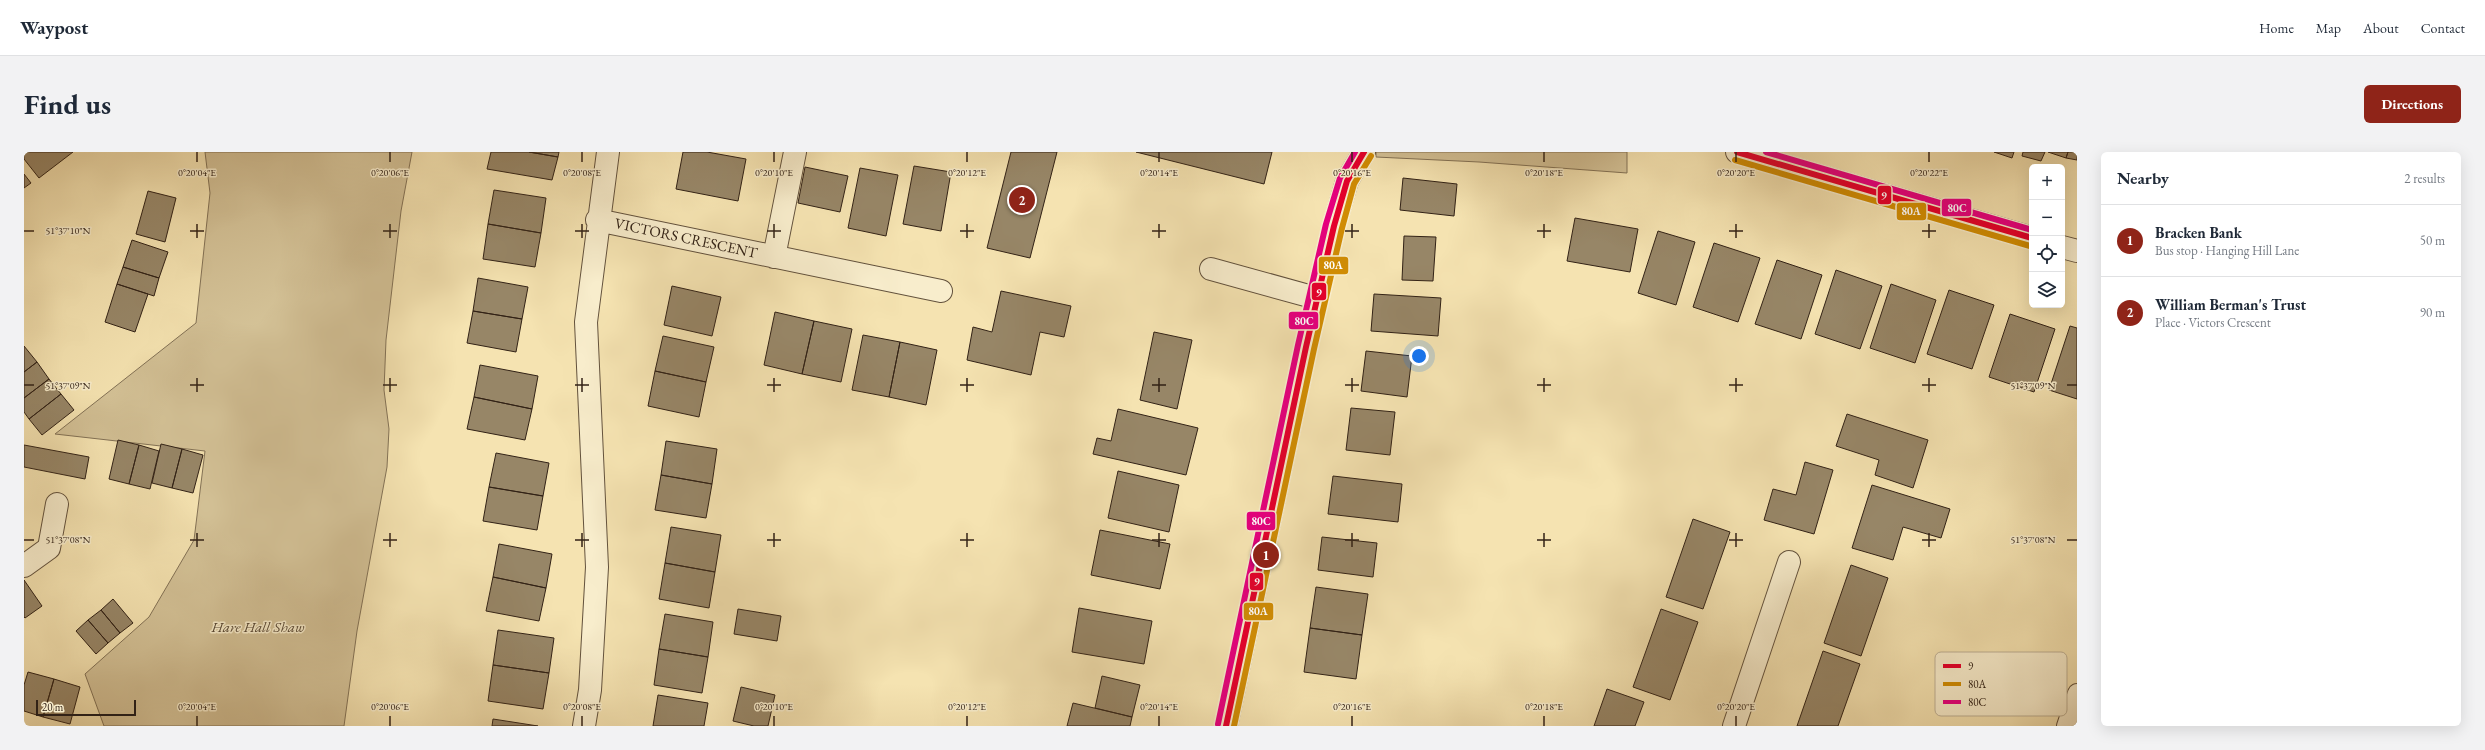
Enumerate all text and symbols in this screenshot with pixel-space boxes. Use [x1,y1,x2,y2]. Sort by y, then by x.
text: Waypost [20,15,88,40]
text: Home [2259,19,2294,37]
text: Map [2316,19,2341,37]
text: About [2363,19,2399,37]
text: Contact [2421,19,2465,37]
button: Directions [2364,85,2461,123]
text: Find us [24,86,111,122]
map controls [2029,164,2065,308]
button: + [2029,164,2065,200]
text: 0°20'04"E [178,166,216,179]
text: 0°20'06"E [371,166,409,179]
text: 0°20'08"E [563,166,601,179]
text: 0°20'10"E [755,166,793,179]
text: 0°20'12"E [948,166,986,179]
text: 0°20'14"E [1140,166,1178,179]
text: 0°20'16"E [1333,166,1371,179]
text: 0°20'18"E [1525,166,1563,179]
text: 0°20'20"E [1717,166,1755,179]
text: 0°20'22"E [1910,166,1948,179]
text: Nearby [2117,167,2169,189]
text: 2 results [2404,170,2445,187]
pin: 2 [1009,185,1035,215]
line badge: 9 [1877,185,1892,205]
text: 9 [1881,188,1887,202]
line badge: 80C [1941,198,1972,217]
button: − [2029,200,2065,236]
text: 80C [1947,201,1967,215]
line badge: 80A [1896,202,1927,221]
text: 80A [1901,204,1921,218]
street label: VICTORS CRESCENT [613,213,760,262]
text: Bracken Bank [2155,223,2242,242]
text: 51°37'10"N [46,224,91,237]
text: 1 [2127,232,2133,249]
text: 50 m [2420,232,2445,249]
button: locate [2029,236,2065,272]
text: Bus stop · Hanging Hill Lane [2155,242,2299,259]
line badge: 80A [1318,256,1349,275]
text: 80A [1323,258,1343,272]
button: layers [2029,272,2065,308]
line badge: 9 [1311,282,1327,301]
text: 9 [1316,285,1322,299]
text: William Berman's Trust [2155,295,2306,314]
text: 2 [2127,304,2133,321]
text: 90 m [2420,304,2445,321]
line badge: 80C [1288,311,1319,330]
text: 80C [1294,314,1314,328]
text: Place · Victors Crescent [2155,314,2271,331]
your location [1409,346,1429,366]
text: 51°37'09"N [46,379,91,392]
text: 51°37'09"N [2011,379,2056,392]
line badge: 80C [1246,511,1276,531]
text: 80C [1251,514,1271,528]
text: 51°37'08"N [46,533,91,546]
text: 51°37'08"N [2011,533,2056,546]
pin: 1 [1253,540,1279,570]
line badge: 9 [1249,572,1264,591]
text: 9 [1254,574,1260,588]
line badge: 80A [1243,602,1274,621]
text: 80A [1248,604,1268,618]
park label: Hare Hall Shaw [211,617,305,636]
legend [1935,652,2067,716]
text: 9 [1968,659,1974,673]
text: 80A [1968,677,1987,691]
text: 80C [1968,695,1987,709]
scale bar [36,698,136,717]
text: 20 m [42,700,63,714]
text: 0°20'04"E [178,700,216,713]
text: 0°20'06"E [371,700,409,713]
text: 0°20'08"E [563,700,601,713]
text: 0°20'10"E [755,700,793,713]
text: 0°20'12"E [948,700,986,713]
text: 0°20'14"E [1140,700,1178,713]
text: 0°20'16"E [1333,700,1371,713]
text: 0°20'18"E [1525,700,1563,713]
text: 0°20'20"E [1717,700,1755,713]

